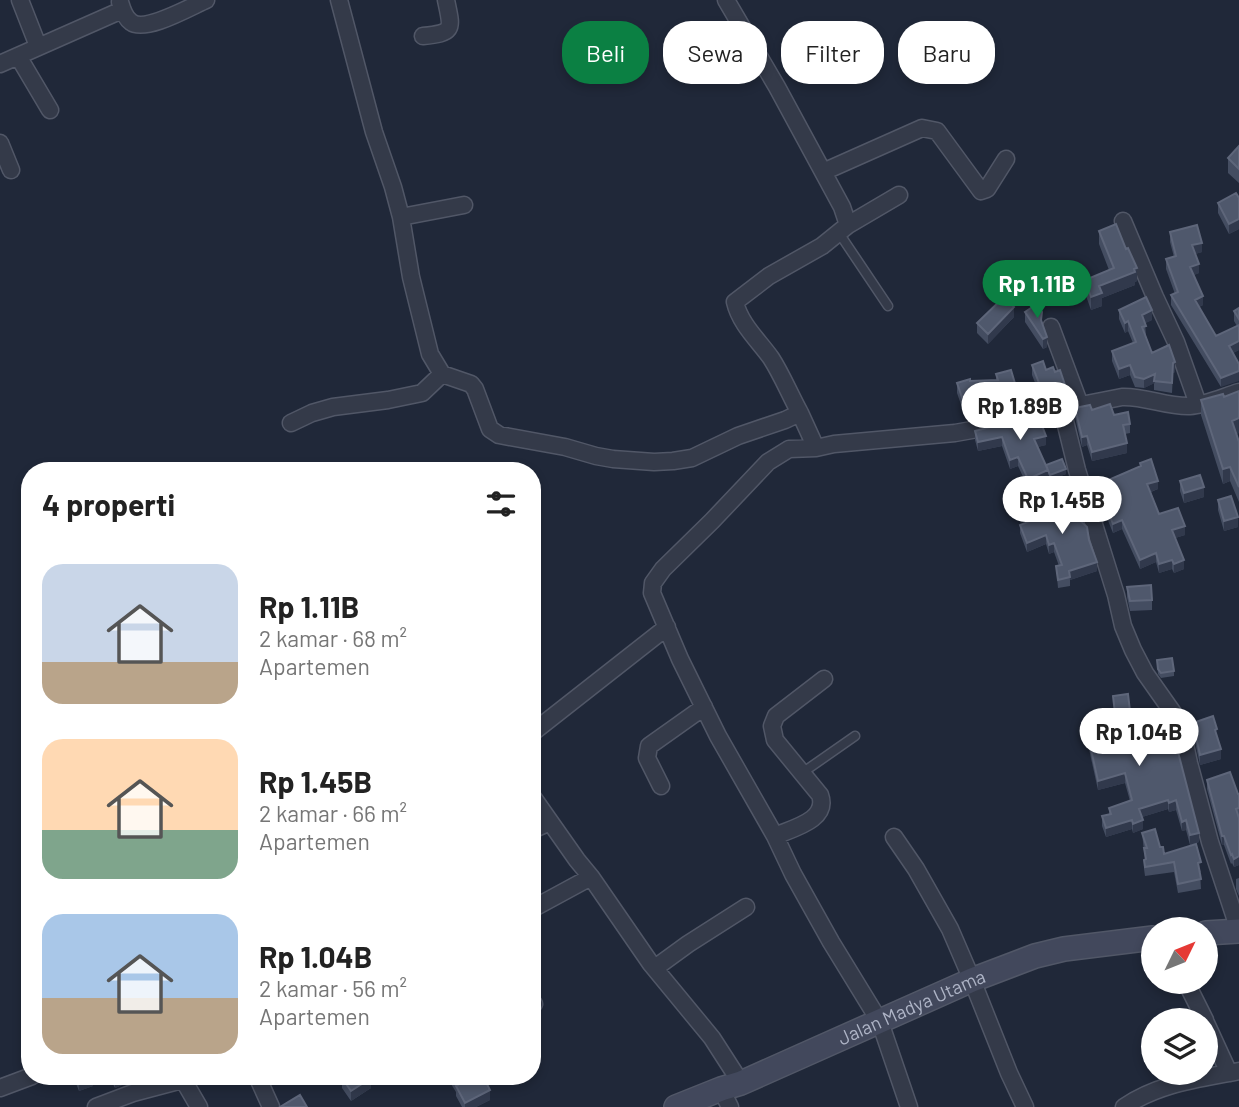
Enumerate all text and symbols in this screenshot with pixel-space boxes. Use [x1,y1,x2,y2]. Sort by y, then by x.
chip: Beli [562,21,649,84]
chip: Sewa [663,21,767,84]
chip: Filter [781,21,884,84]
chip: Baru [898,21,995,84]
pin: Rp 1.11B [965,260,1109,320]
text: Rp 1.11B [999,269,1075,297]
pin: Rp 1.89B [948,382,1092,442]
text: Rp 1.89B [977,391,1063,419]
pin: Rp 1.45B [990,476,1134,536]
icon: filters [482,485,520,523]
text: Rp 1.45B [1019,485,1105,513]
text: 4 properti [42,486,175,522]
text: Rp 1.11B [259,588,359,624]
icon: home [98,592,182,676]
text: 2 kamar · 68 m² [259,624,407,652]
text: Apartemen [259,652,370,680]
pin: Rp 1.04B [1067,708,1211,768]
text: Rp 1.04B [1096,717,1182,745]
text: Rp 1.45B [259,763,372,799]
icon: home [98,767,182,851]
text: 2 kamar · 66 m² [259,799,407,827]
text: Apartemen [259,827,370,855]
north arrow [1141,917,1218,994]
map controls [1141,917,1218,1085]
text: Rp 1.04B [259,938,372,974]
icon: home [98,942,182,1026]
street label: Jalan Madya Utama [834,964,988,1049]
text: 2 kamar · 56 m² [259,974,407,1002]
text: Apartemen [259,1002,370,1030]
button: layers [1141,1008,1218,1085]

